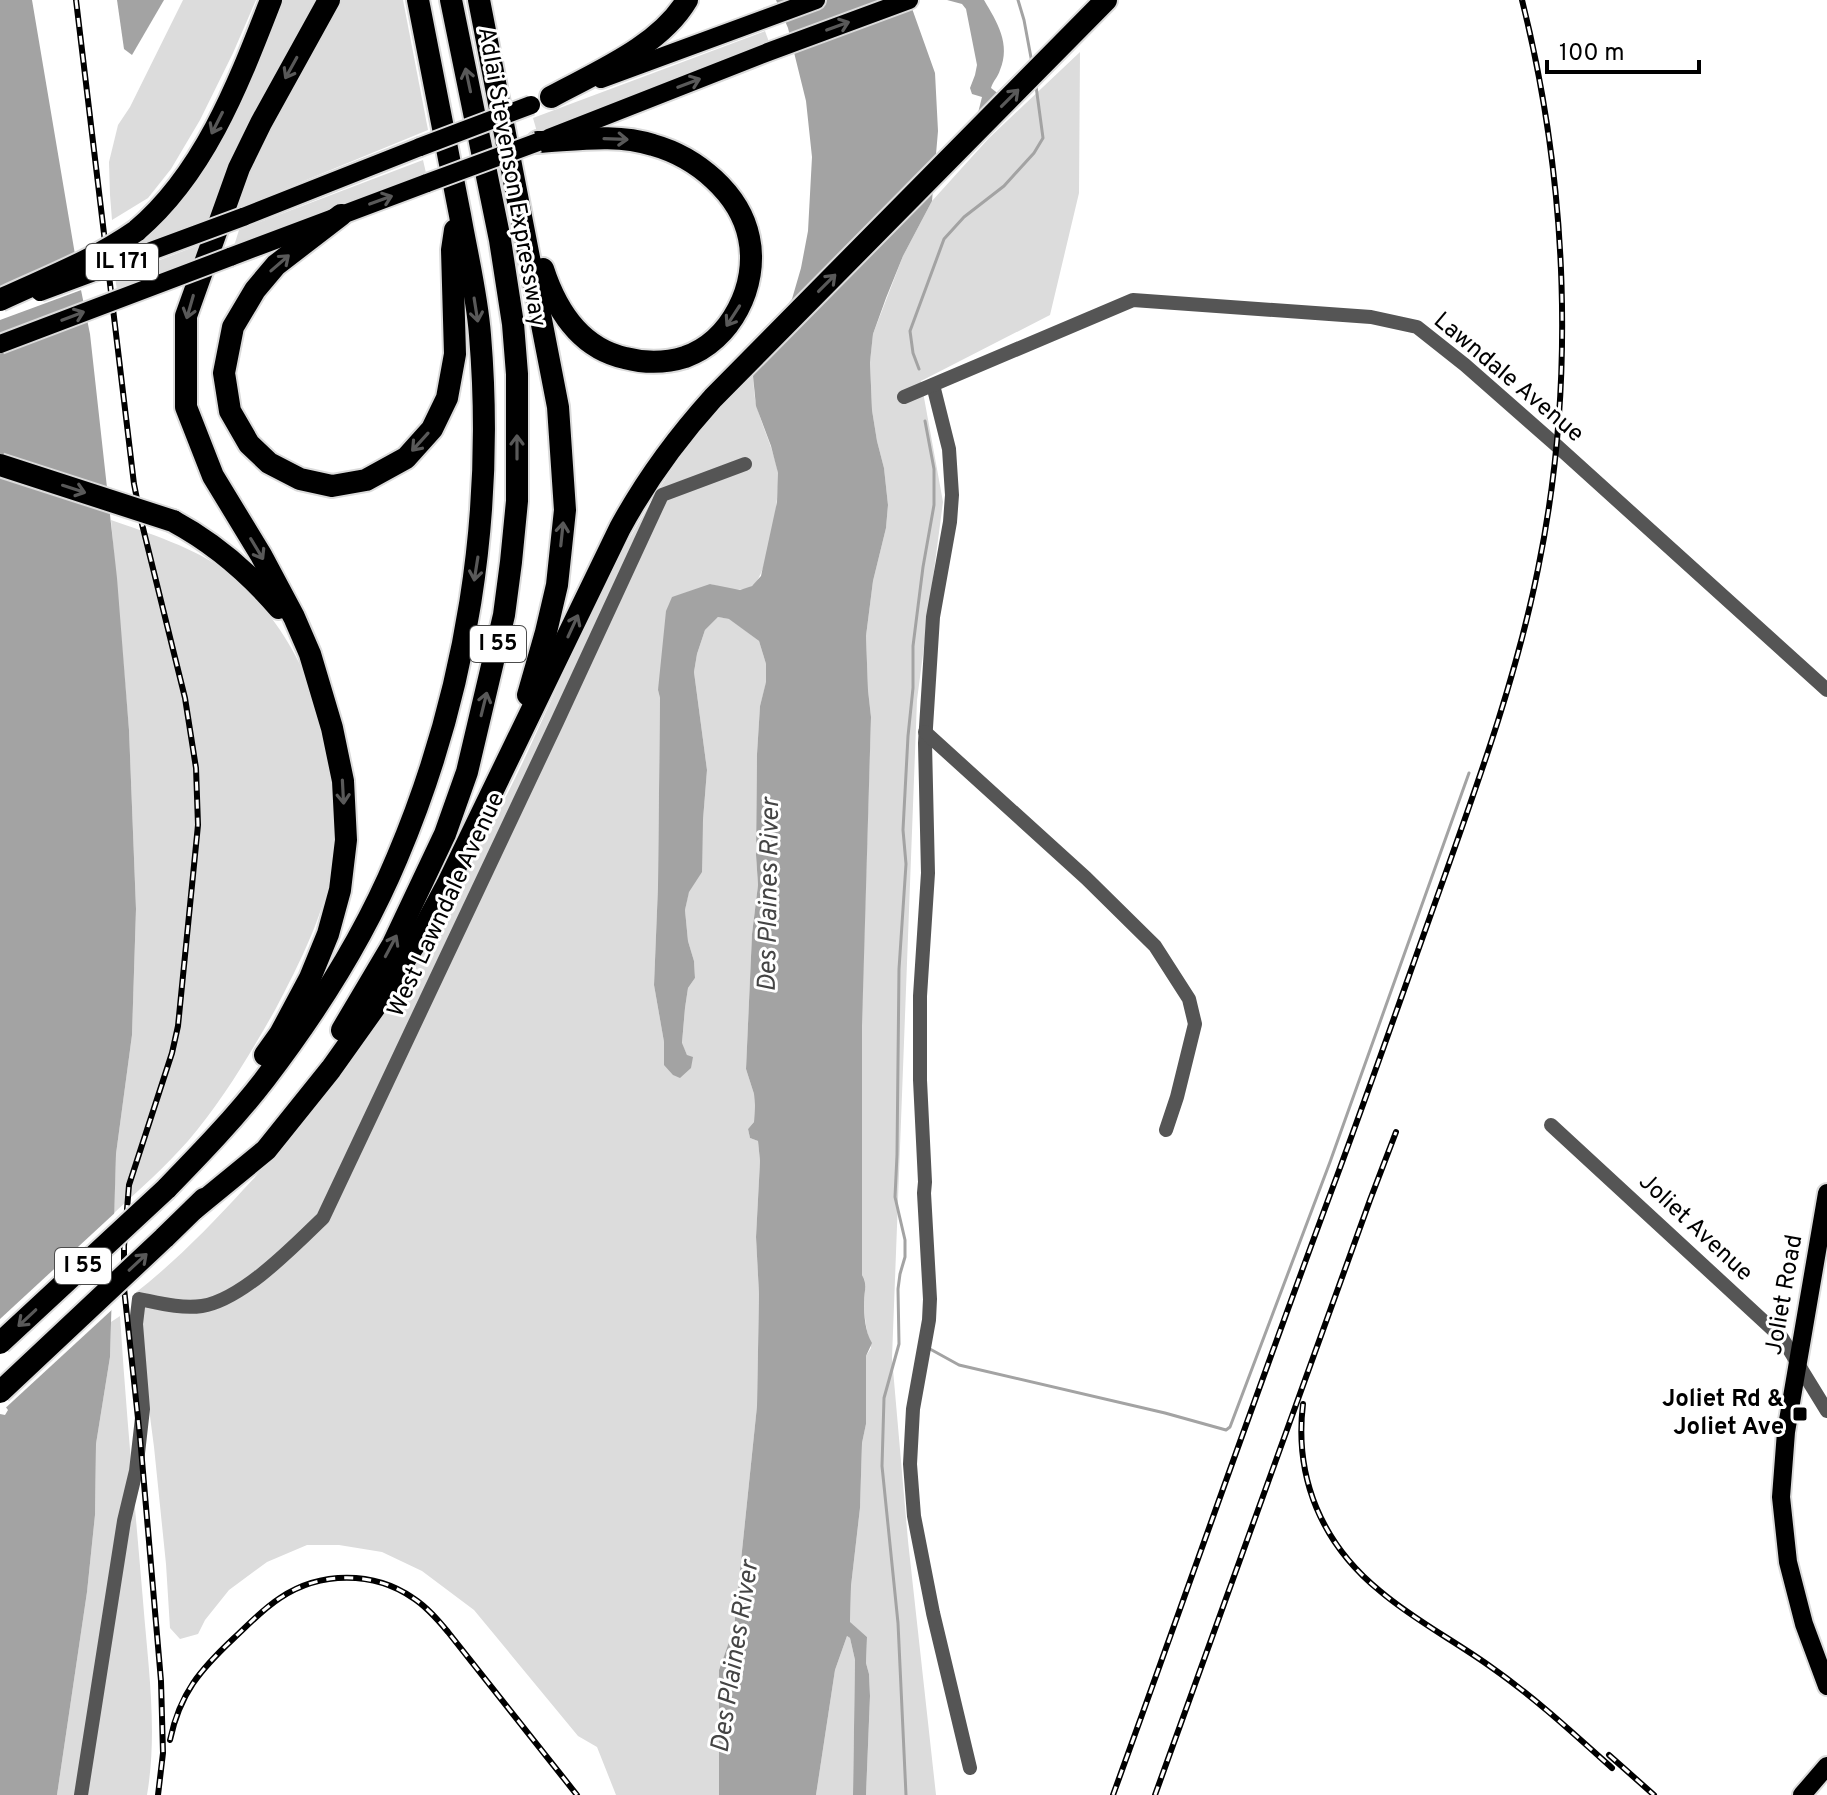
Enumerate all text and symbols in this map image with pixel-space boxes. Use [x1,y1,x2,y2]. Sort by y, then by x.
one-way arrow [825,18,850,32]
scale bar [1547,24,1699,74]
street label: Adlai Stevenson Expressway [470,25,552,329]
text: 100 m [1559,39,1625,69]
one-way arrow [283,56,299,79]
one-way arrow [459,68,474,93]
one-way arrow [676,75,701,89]
one-way arrow [1000,89,1019,108]
one-way arrow [208,110,224,134]
one-way arrow [602,131,629,146]
one-way arrow [368,192,393,206]
road number: IL 171 [86,244,158,280]
one-way arrow [270,254,290,272]
one-way arrow [817,274,836,293]
one-way arrow [182,293,197,319]
one-way arrow [469,297,484,322]
one-way arrow [724,304,740,327]
street label: Lawndale Avenue [1427,306,1589,450]
one-way arrow [60,308,85,322]
one-way arrow [411,432,429,452]
one-way arrow [509,434,525,461]
one-way arrow [61,482,87,497]
one-way arrow [555,521,570,548]
one-way arrow [249,537,265,560]
one-way arrow [467,556,482,581]
one-way arrow [566,614,581,638]
road number: I 55 [470,626,526,662]
one-way arrow [477,692,492,718]
one-way arrow [336,778,351,805]
street label: West Lawndale Avenue [382,788,512,1022]
water label: Des Plaines River [752,796,788,992]
one-way arrow [384,935,400,959]
street label: Joliet Avenue [1632,1167,1758,1289]
street label: Joliet Road [1760,1232,1810,1358]
road number: I 55 [55,1248,111,1284]
one-way arrow [128,1253,148,1272]
one-way arrow [17,1308,37,1327]
place label: Joliet Rd & Joliet Ave [1662,1385,1784,1443]
marker: Joliet Rd & Joliet Ave [1791,1405,1809,1423]
water label: Des Plaines River [705,1557,768,1755]

